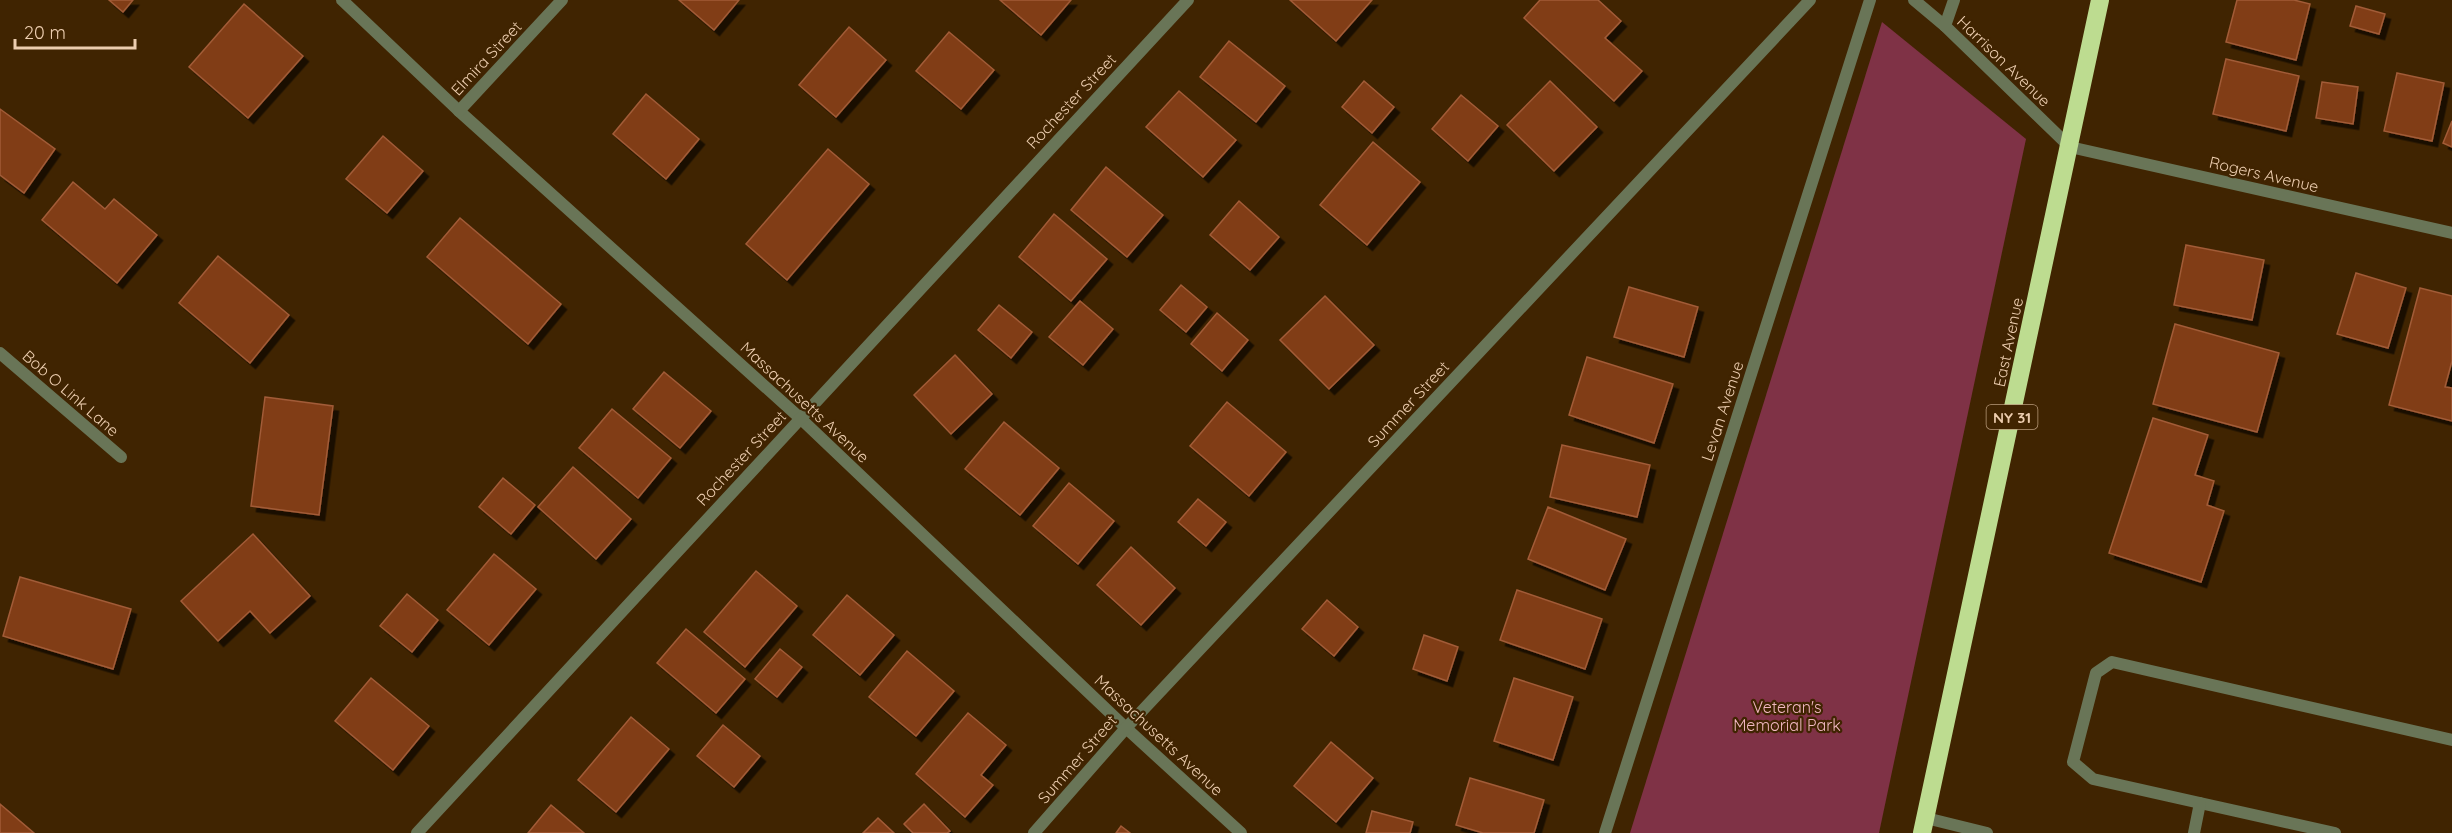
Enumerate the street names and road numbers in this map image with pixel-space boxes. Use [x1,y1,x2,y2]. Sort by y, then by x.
street label: Harrison Avenue [1953,11,2055,111]
street label: Elmira Street [446,17,526,99]
street label: Rochester Street [1022,49,1120,153]
street label: Rogers Avenue [2207,152,2321,196]
street label: East Avenue [1989,296,2027,388]
street label: Massachusetts Avenue [737,337,873,467]
street label: Bob O Link Lane [19,346,123,440]
street label: Summer Street [1363,357,1453,451]
street label: Levan Avenue [1696,358,1748,464]
road number: NY 31 [1986,405,2038,429]
street label: Rochester Street [692,406,790,510]
street label: Massachusetts Avenue [1091,670,1227,800]
street label: Summer Street [1033,711,1121,807]

